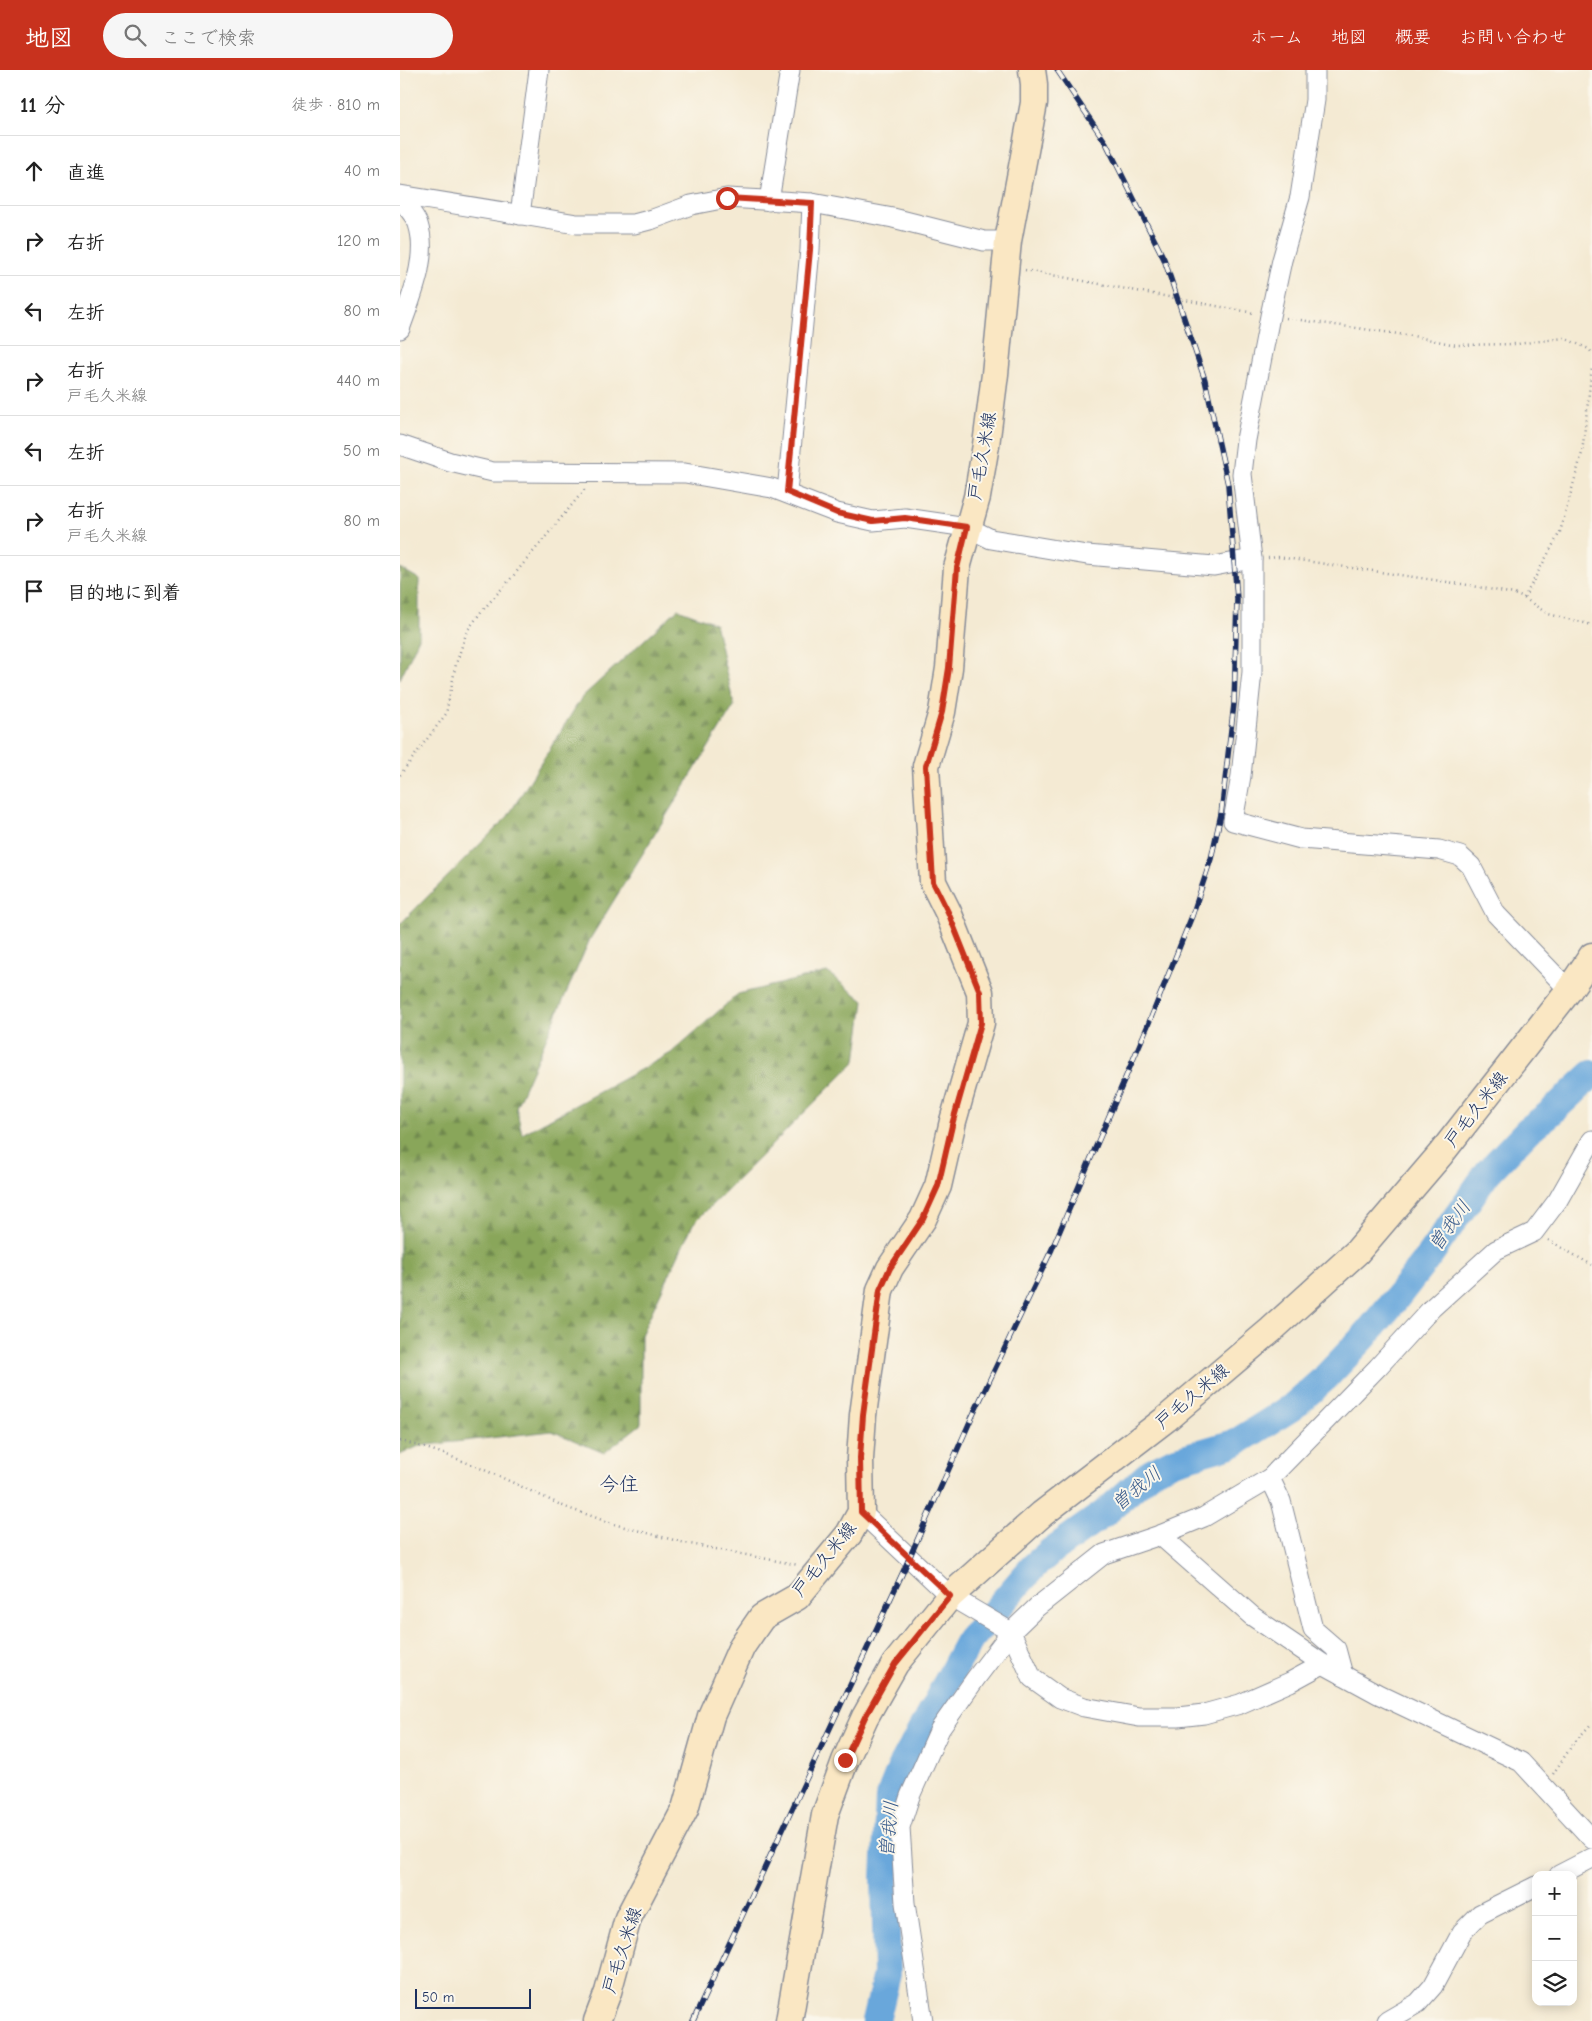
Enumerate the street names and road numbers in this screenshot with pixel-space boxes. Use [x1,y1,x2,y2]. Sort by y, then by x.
street label: 戸毛久米線 [964,410,1001,502]
street label: 戸毛久米線 [1440,1067,1512,1151]
street label: 戸毛久米線 [1151,1359,1234,1433]
street label: 戸毛久米線 [788,1518,861,1601]
street label: 戸毛久米線 [599,1904,646,1996]

